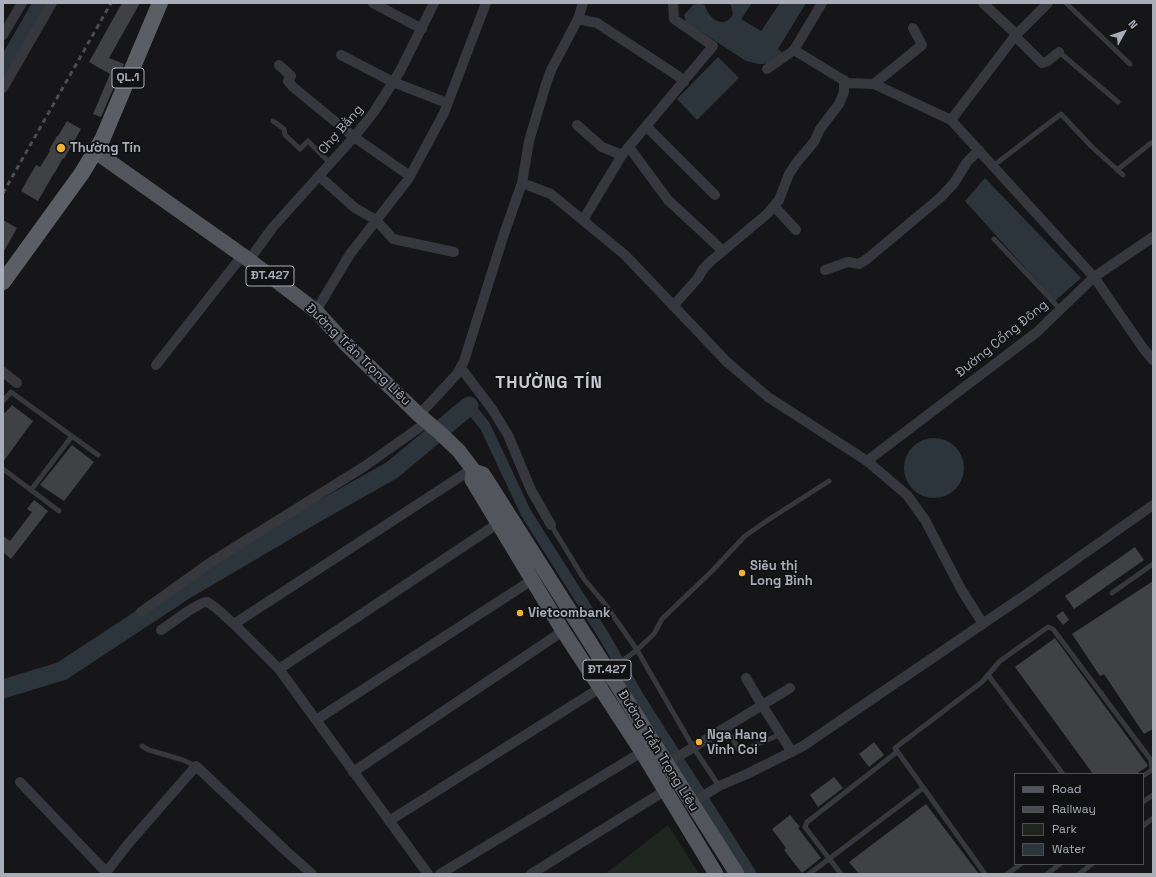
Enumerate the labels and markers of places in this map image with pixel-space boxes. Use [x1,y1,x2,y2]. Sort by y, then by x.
place label: Thường Tín [70,140,141,156]
marker: Thường Tín [55,142,67,154]
place label: Siêu thị Long Bình [750,558,813,589]
marker: Siêu thị Long Bình [737,568,747,578]
place label: Vietcombank [528,605,610,621]
marker: Vietcombank [515,608,525,618]
place label: Nga Hang Vinh Coi [707,727,767,758]
marker: Nga Hang Vinh Coi [694,737,704,747]

